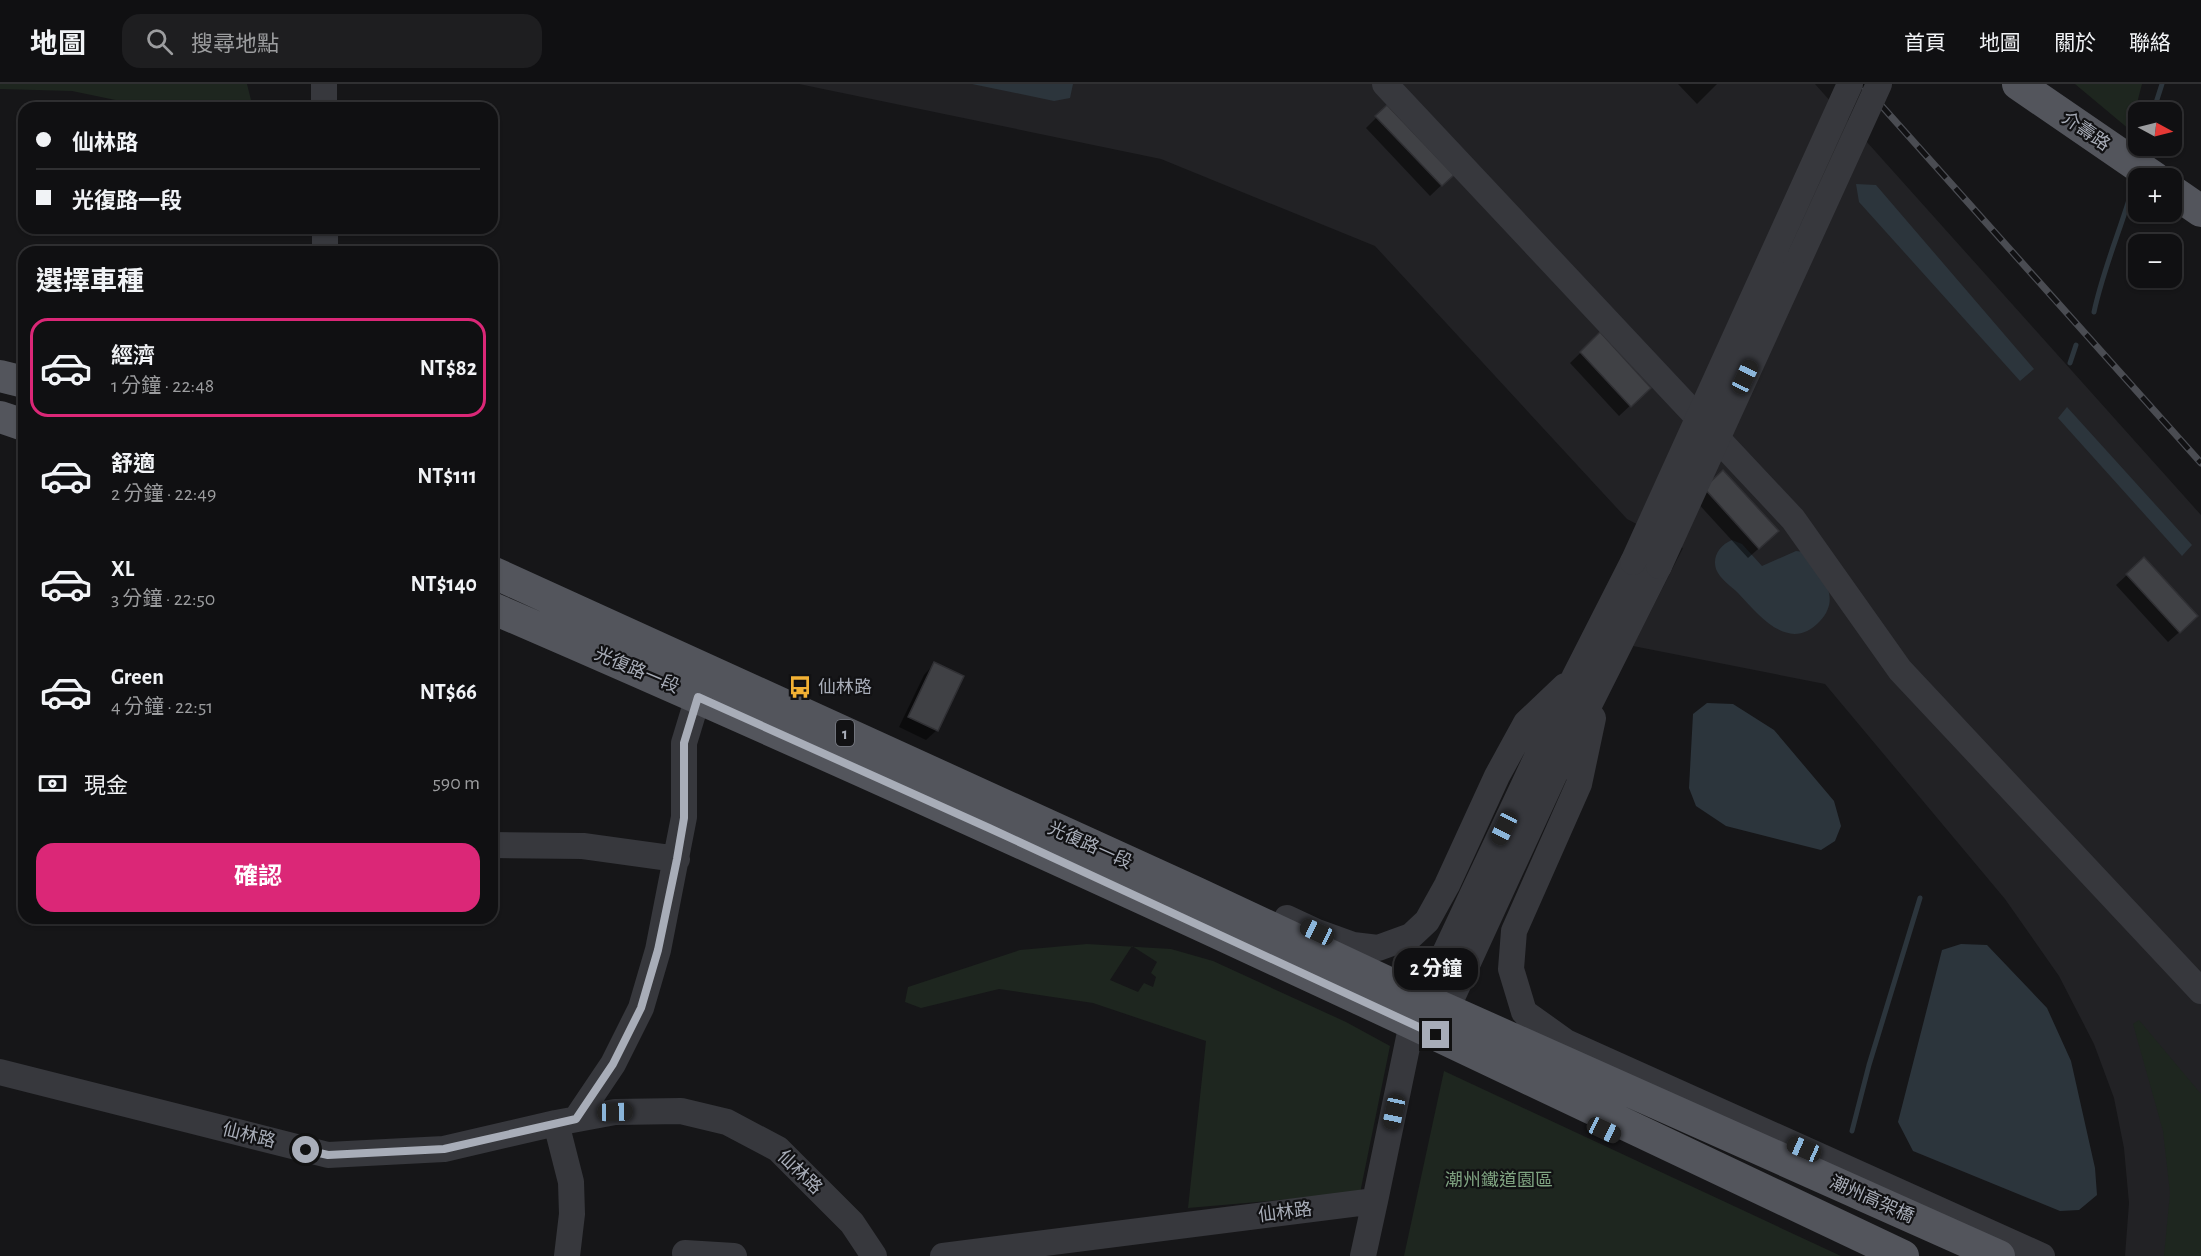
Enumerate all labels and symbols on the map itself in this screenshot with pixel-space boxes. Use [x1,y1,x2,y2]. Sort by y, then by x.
north arrow [2128,102,2182,156]
street label: 介壽路 [2058,107,2114,155]
car [1729,357,1761,397]
street label: 光復路一段 [592,643,682,697]
bus stop icon: 仙林路 [787,674,813,700]
place label: 仙林路 [818,677,872,697]
road number: 1 [836,720,854,746]
car [1488,808,1520,848]
street label: 光復路一段 [1045,818,1135,872]
car [1297,916,1337,948]
callout: 2 分鐘 [1394,948,1478,990]
route end [1422,1021,1449,1048]
car [1381,1093,1407,1131]
car [597,1103,633,1121]
car [1584,1114,1624,1146]
street label: 仙林路 [220,1119,278,1151]
car [1784,1133,1824,1165]
route start [292,1136,319,1163]
street label: 仙林路 [774,1146,826,1198]
park label: 潮州鐵道園區 [1445,1170,1553,1190]
street label: 潮州高架橋 [1827,1172,1917,1226]
street label: 仙林路 [1257,1199,1313,1225]

